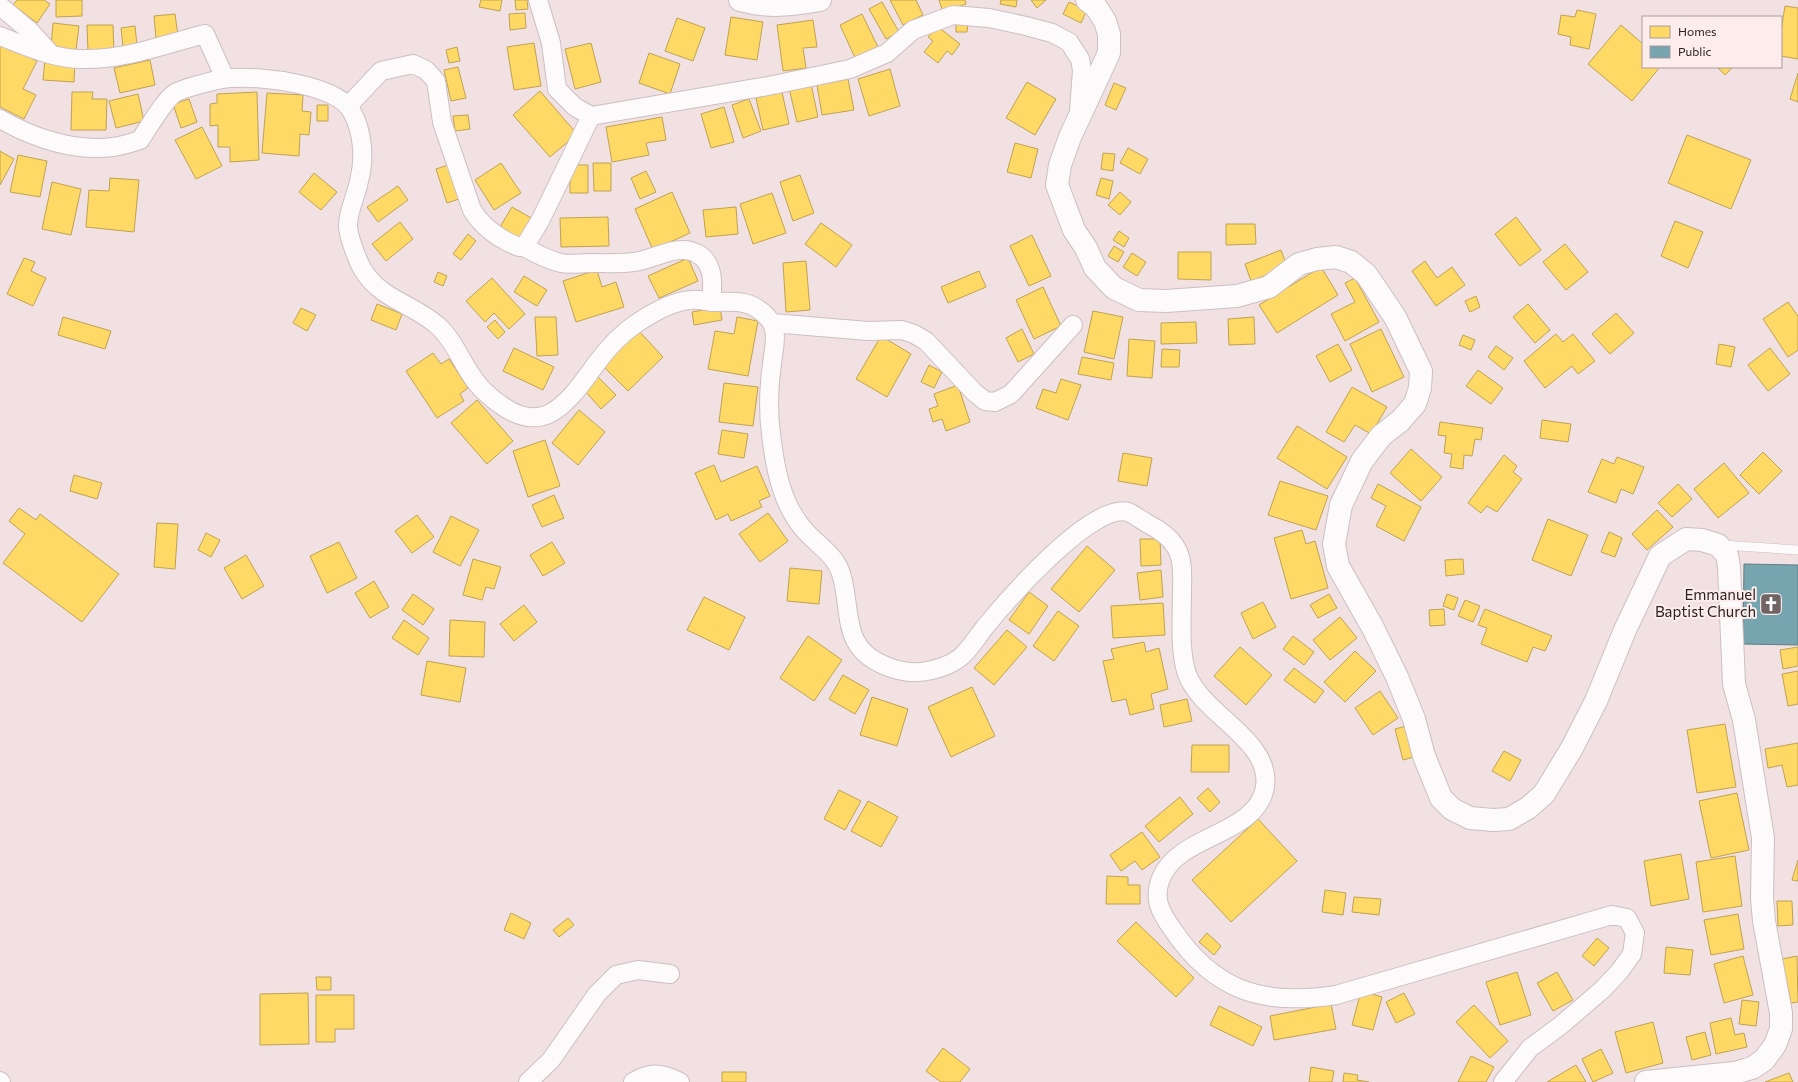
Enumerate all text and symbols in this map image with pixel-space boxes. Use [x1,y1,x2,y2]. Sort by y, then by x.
legend [1642,16,1782,68]
text: Homes [1678,24,1716,38]
text: Public [1678,44,1711,58]
place label: Emmanuel Baptist Church [1655,585,1756,620]
church icon: Emmanuel Baptist Church [1758,591,1784,617]

